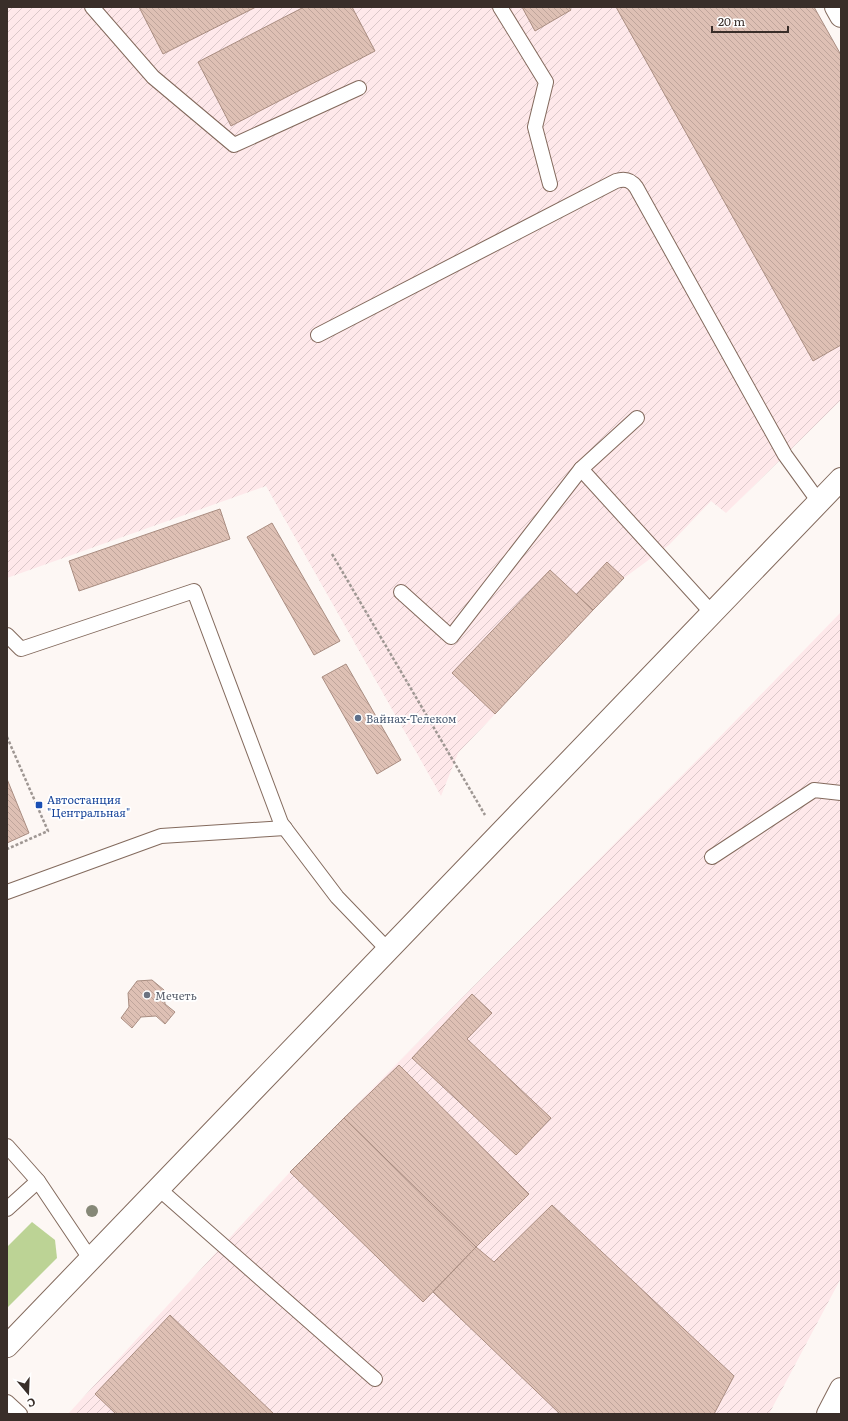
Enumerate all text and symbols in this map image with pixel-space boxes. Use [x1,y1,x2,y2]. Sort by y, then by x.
scale bar [712,8,788,34]
text: 20 m [718,12,745,30]
place label: Вайнах-Телеком [366,710,457,726]
marker: Вайнах-Телеком [353,713,363,723]
place label: Автостанция "Центральная" [47,791,130,820]
marker: Автостанция "Центральная" [34,800,44,810]
place label: Мечеть [155,987,197,1003]
marker: Мечеть [142,990,152,1000]
north arrow [8,1373,48,1413]
text: С [25,1395,38,1412]

